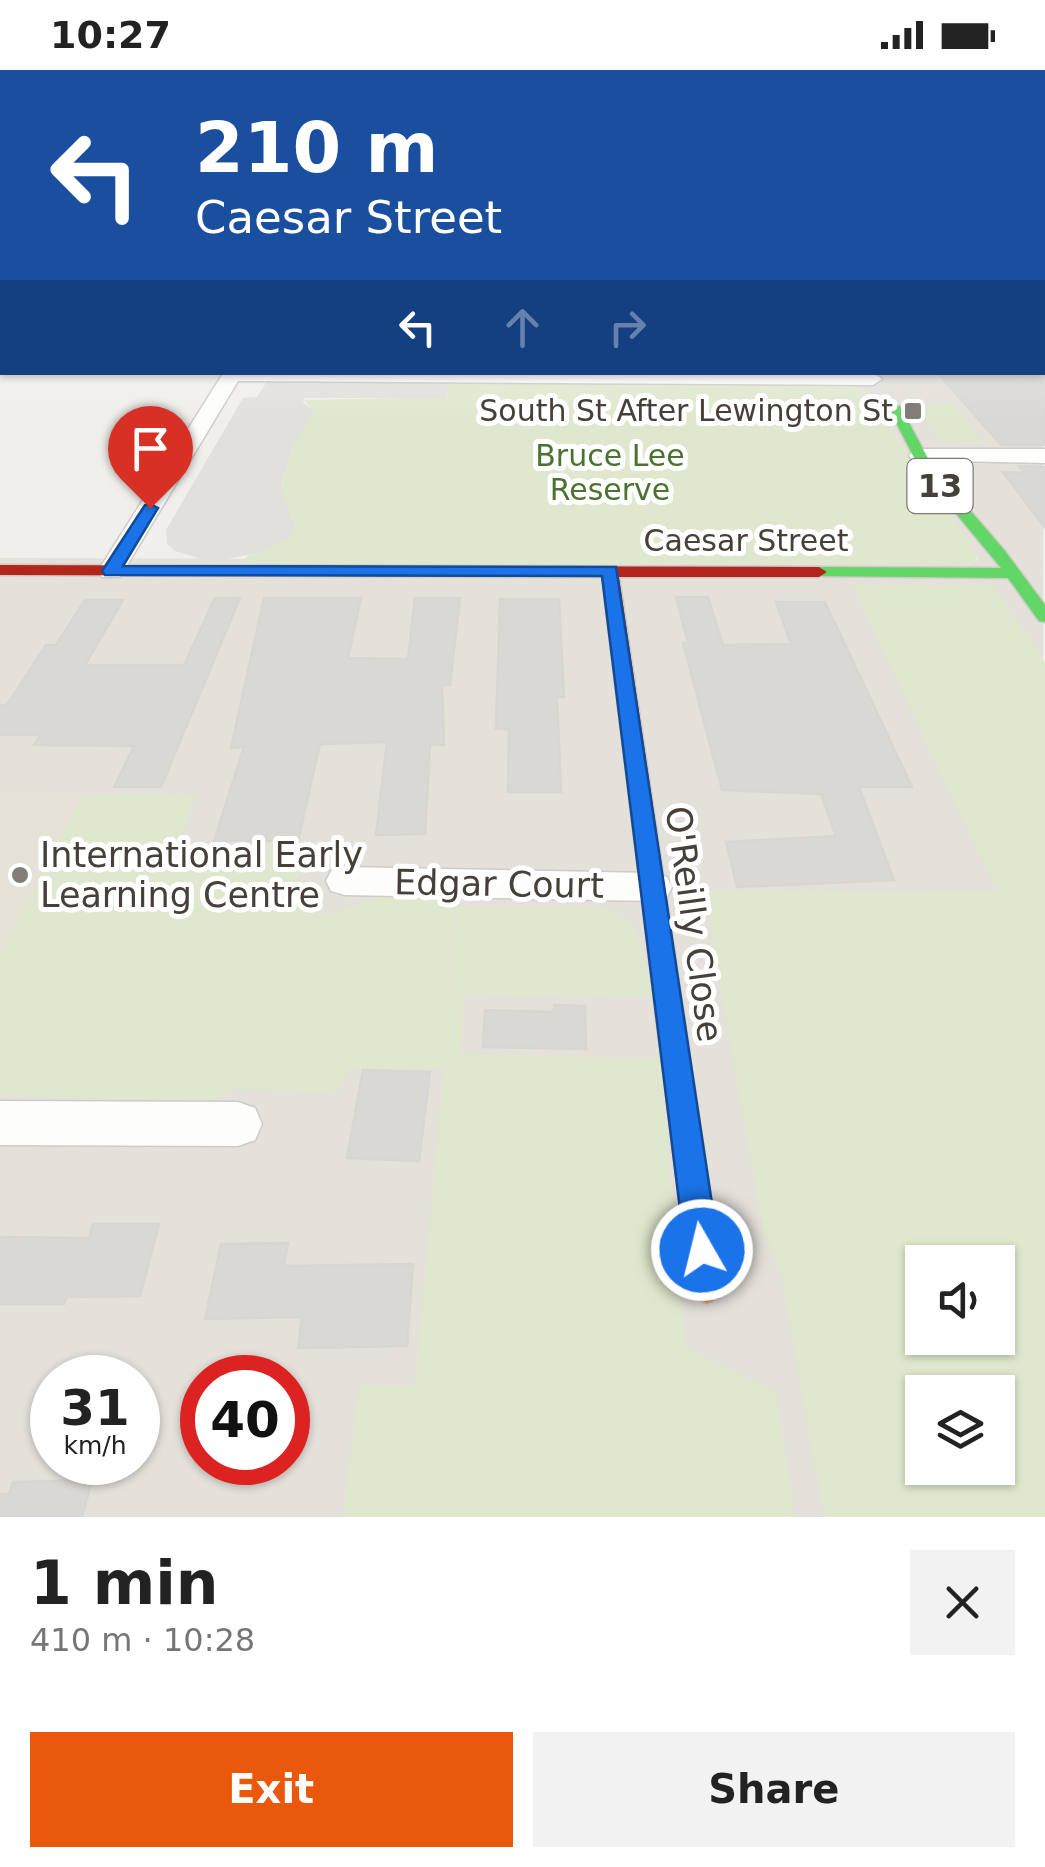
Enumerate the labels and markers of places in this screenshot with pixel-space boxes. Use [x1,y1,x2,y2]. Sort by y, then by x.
place label: South St After Lewington St [479,393,893,428]
marker: South St After Lewington St [902,400,924,422]
pin [108,406,193,509]
place label: International Early Learning Centre [40,835,363,915]
marker: International Early Learning Centre [9,864,31,886]

